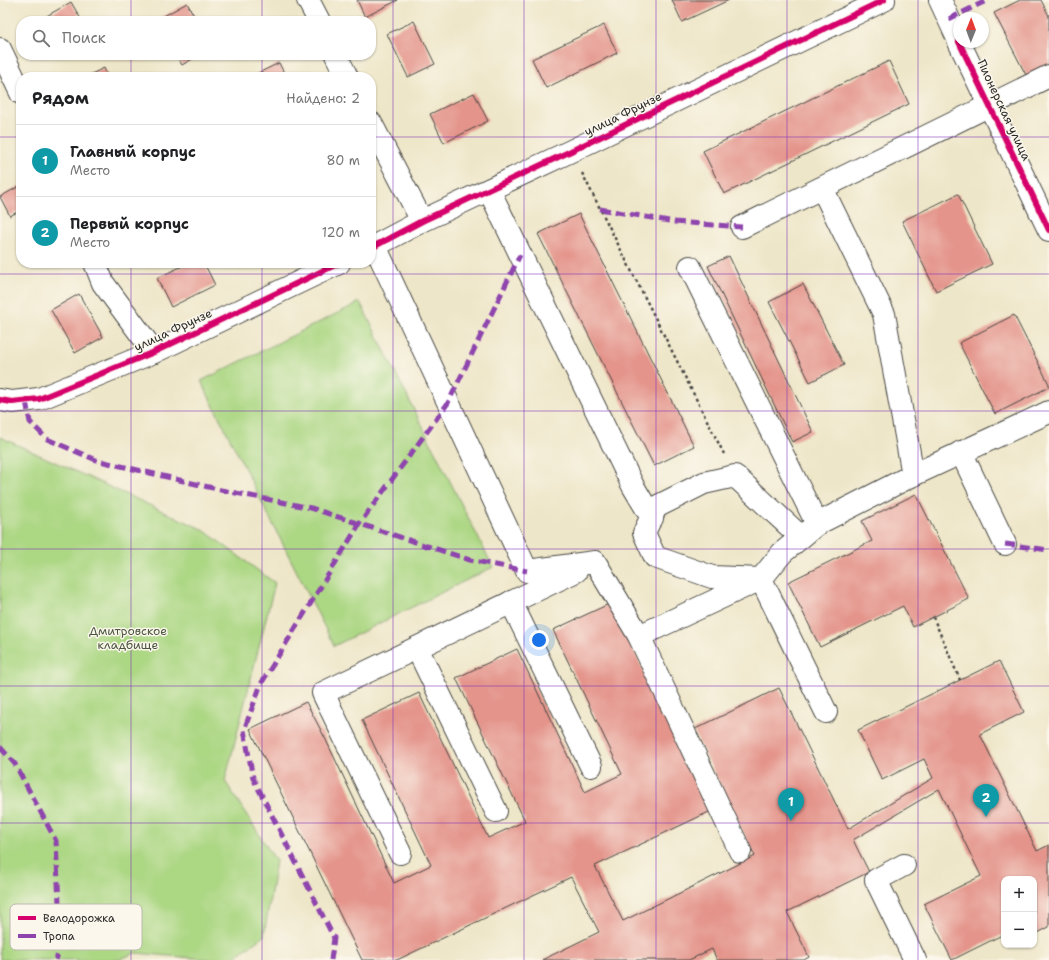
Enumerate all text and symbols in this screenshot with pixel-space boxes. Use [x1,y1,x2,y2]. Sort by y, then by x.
north arrow [953,12,989,48]
search box [16,16,376,60]
icon: search [30,27,52,49]
text: Поиск [62,28,106,48]
street label: Пионерская улица [974,57,1035,164]
text: Рядом [32,87,89,109]
street label: улица Фрунзе [582,88,665,140]
text: Найдено: 2 [286,90,360,107]
text: Главный корпус [70,142,196,162]
text: 1 [42,152,48,169]
text: 80 m [326,152,360,169]
text: Место [70,162,110,179]
text: Первый корпус [70,214,189,234]
text: 2 [40,224,50,241]
text: 120 m [322,224,360,241]
text: Место [70,234,110,251]
street label: улица Фрунзе [131,305,215,355]
park label: Дмитровское кладбище [89,623,167,653]
your location [529,630,549,650]
pin: 2 [973,784,999,817]
pin: 1 [778,788,804,821]
map controls [1001,876,1037,948]
button: + [1001,876,1037,912]
legend [10,904,142,950]
text: Велодорожка [43,911,115,926]
button: − [1001,912,1037,948]
text: Тропа [43,929,75,944]

